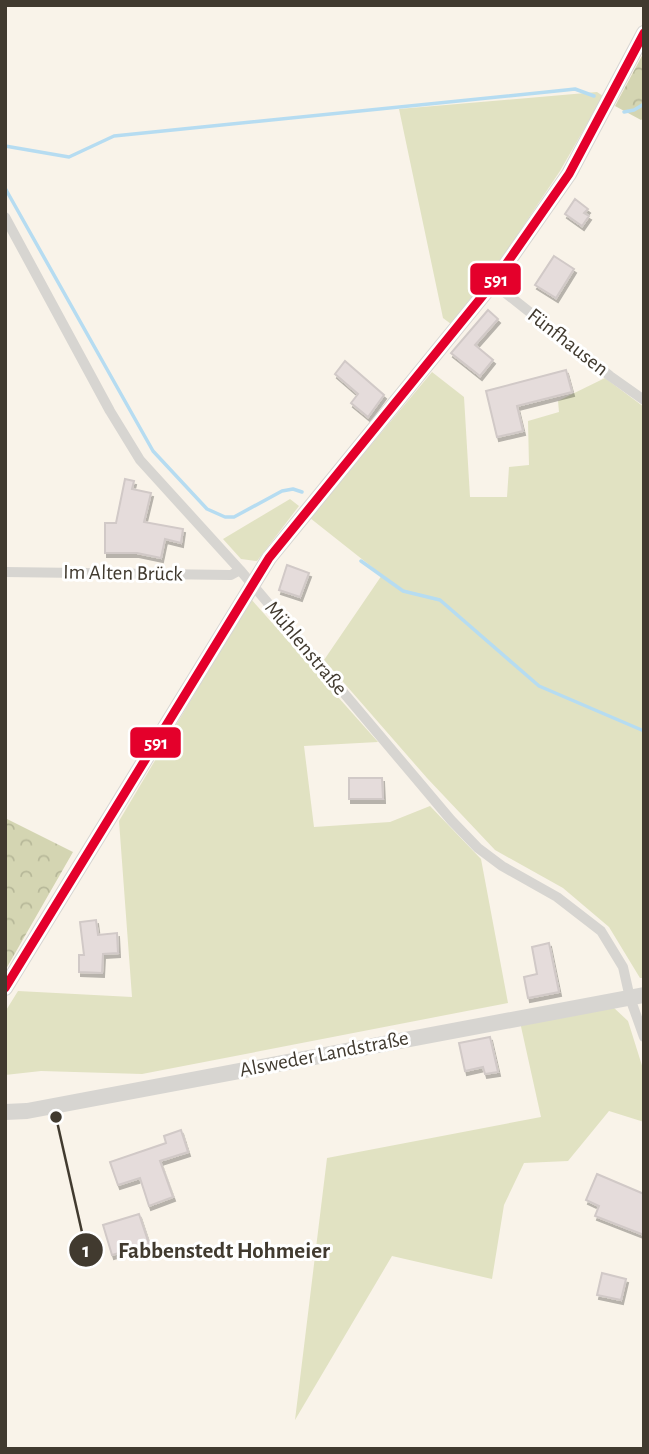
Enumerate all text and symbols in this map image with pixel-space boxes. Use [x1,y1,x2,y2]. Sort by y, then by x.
line badge: 591 [469,262,522,296]
text: 591 [484,271,508,290]
street label: Fünfhausen [524,304,612,380]
street label: Im Alten Brück [63,561,183,585]
street label: Mühlenstraße [261,597,351,699]
line badge: 591 [129,726,182,759]
text: 591 [144,734,168,753]
street label: Alsweder Landstraße [238,1027,410,1081]
callout: Fabbenstedt Hohmeier [69,1228,344,1272]
text: 1 [82,1240,90,1261]
text: Fabbenstedt Hohmeier [118,1240,330,1263]

